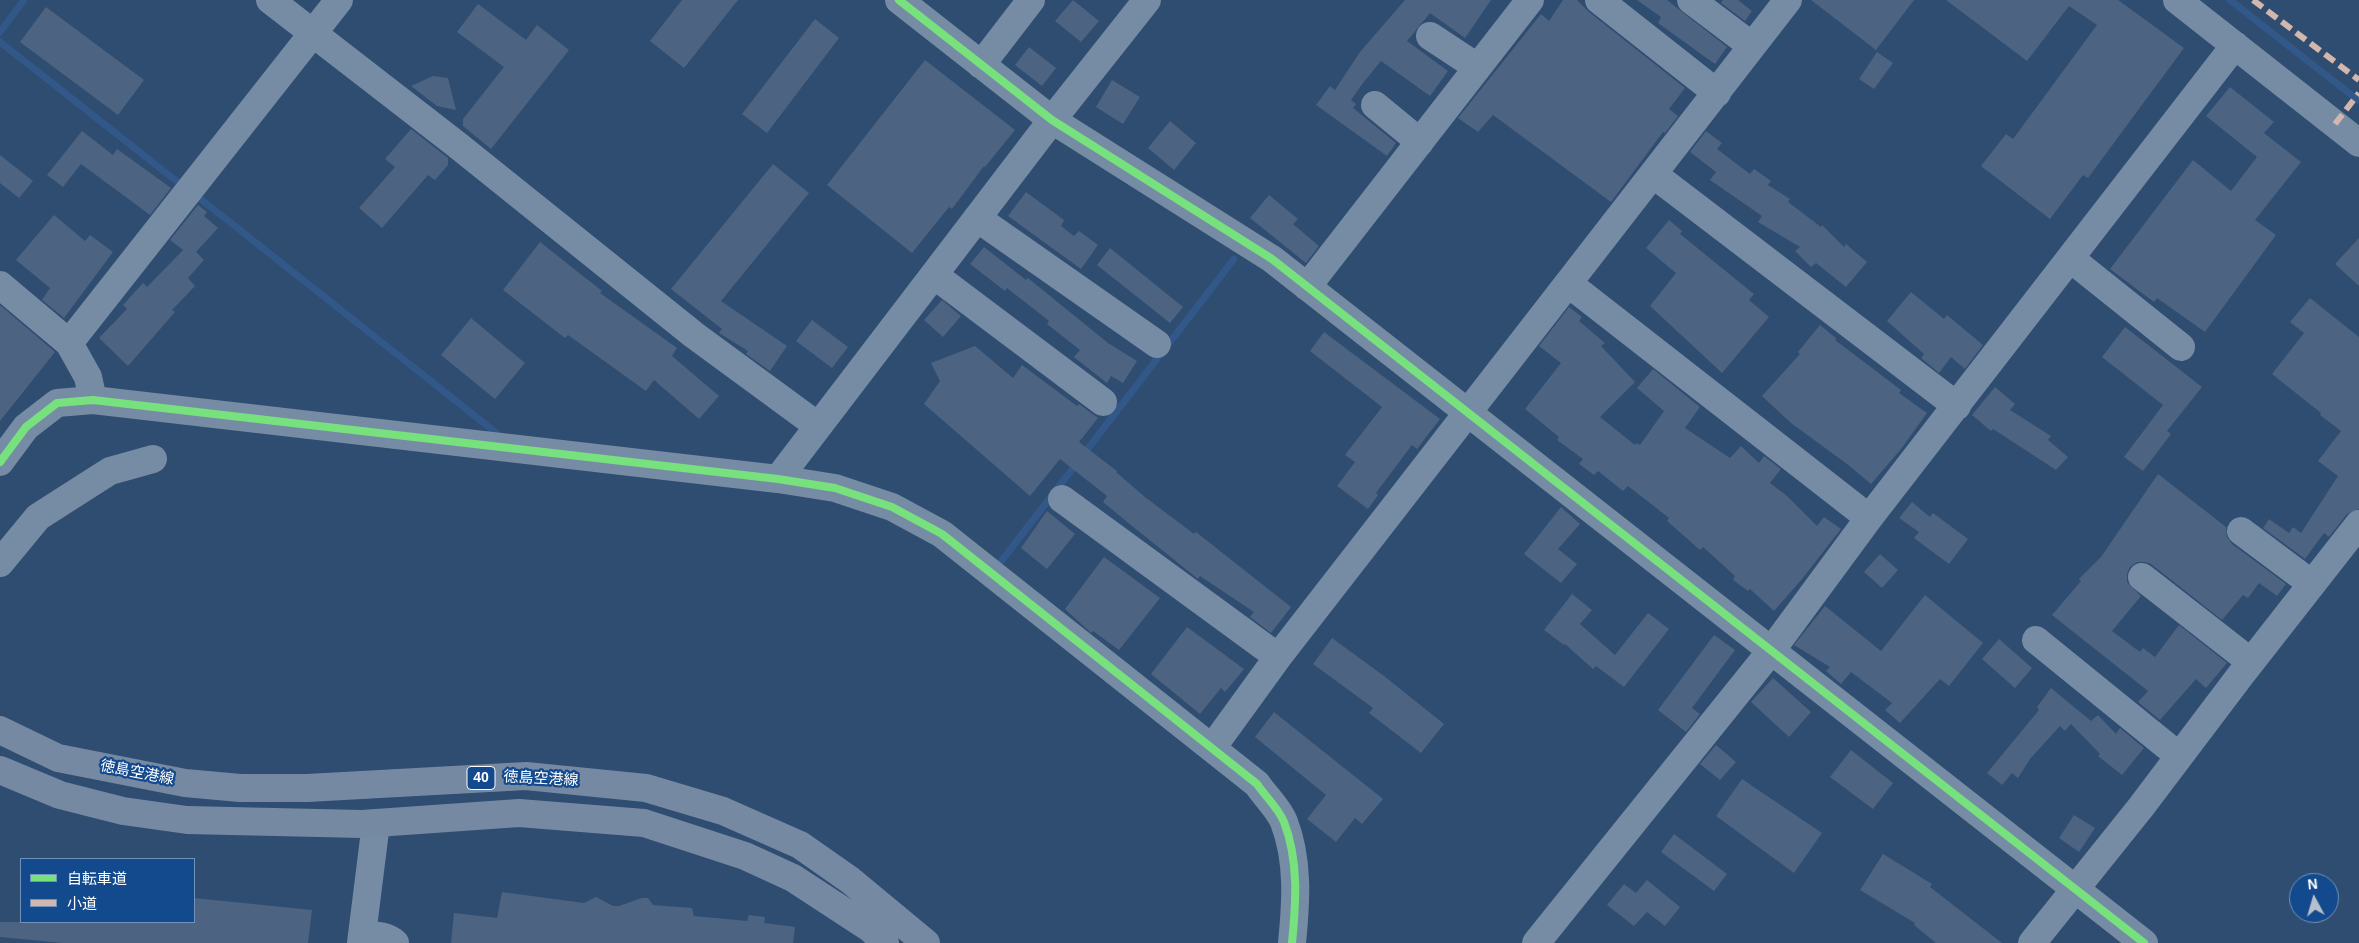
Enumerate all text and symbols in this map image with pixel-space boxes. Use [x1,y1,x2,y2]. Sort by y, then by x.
street label: 徳島空港線 [98,757,176,789]
road number: 40 [467,766,495,790]
street label: 徳島空港線 [503,768,579,790]
legend [20,858,195,923]
text: 自転車道 [67,870,127,887]
north arrow [2289,873,2339,923]
text: N [2307,876,2318,893]
text: 小道 [67,895,97,912]

